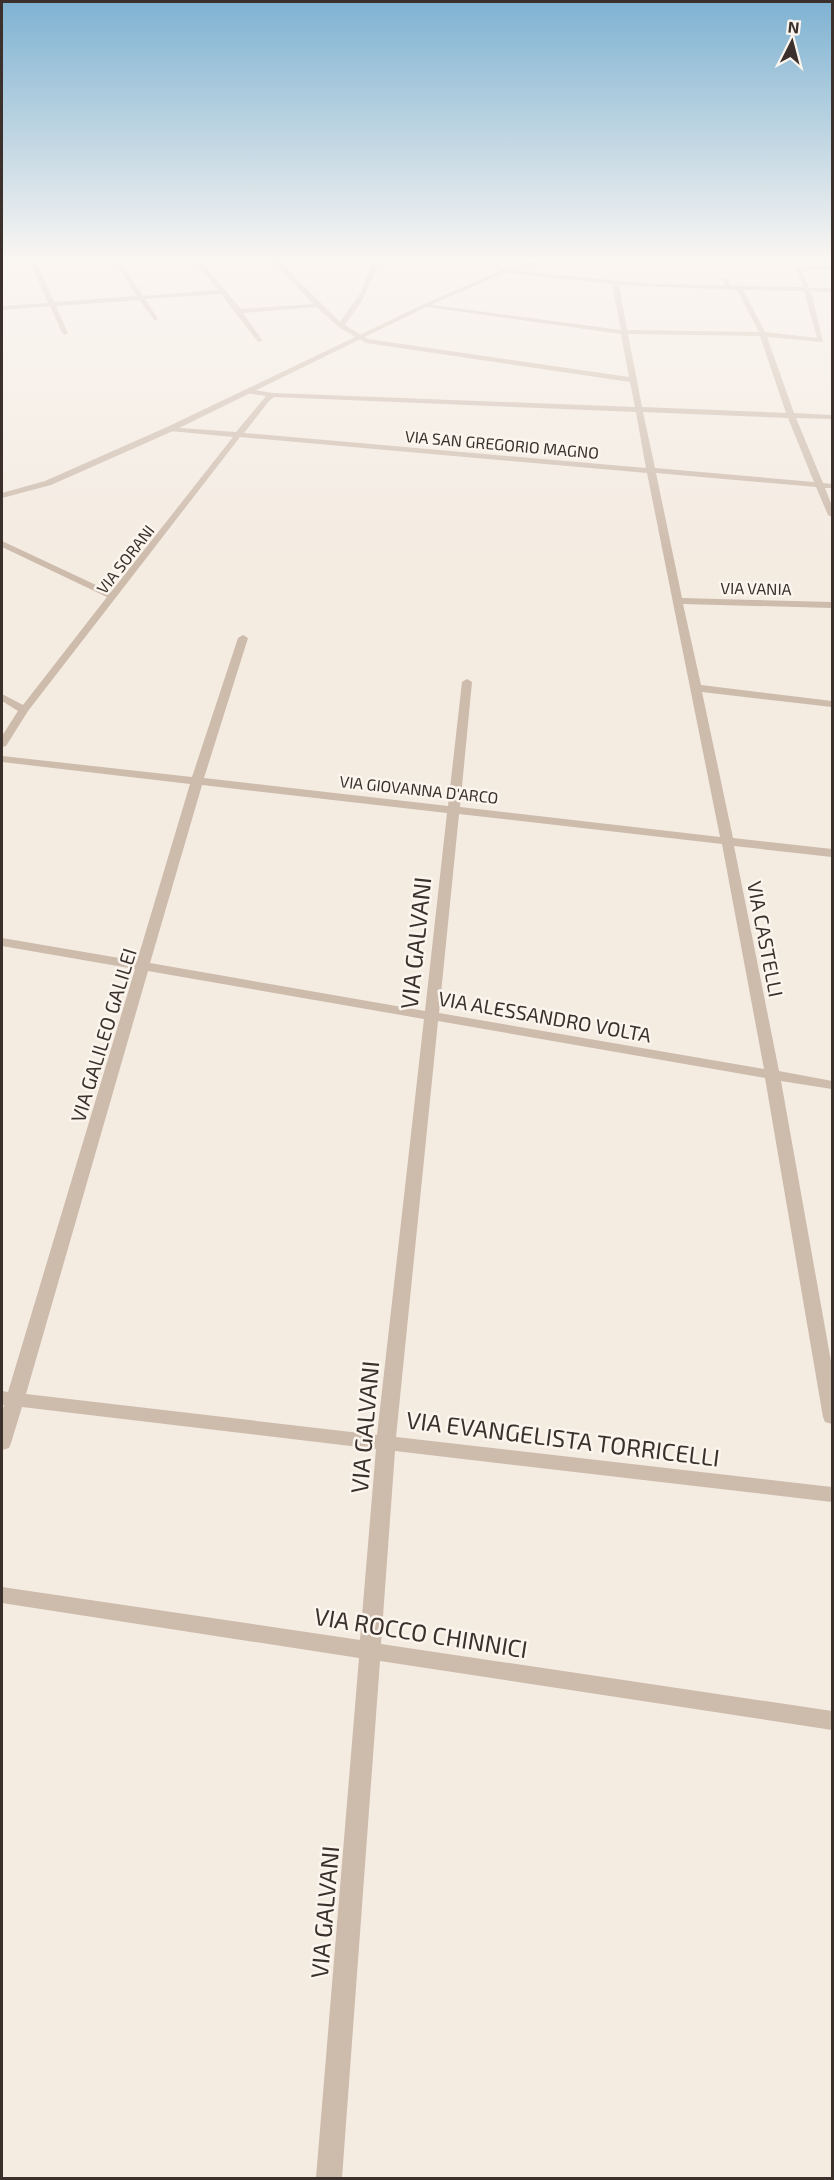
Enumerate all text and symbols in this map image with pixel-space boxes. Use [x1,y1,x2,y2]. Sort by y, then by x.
north arrow [762,12,822,72]
text: N [787,17,800,37]
street label: VIA SAN GREGORIO MAGNO [404,426,600,462]
street label: VIA SORANI [92,521,158,597]
street label: VIA VANIA [720,578,792,598]
street label: VIA GIOVANNA D'ARCO [339,771,499,807]
street label: VIA GALVANI [394,875,436,1011]
street label: VIA CASTELLI [743,879,789,999]
street label: VIA GALILEO GALILEI [65,945,141,1125]
street label: VIA ALESSANDRO VOLTA [437,985,654,1047]
street label: VIA GALVANI [344,1360,384,1494]
street label: VIA EVANGELISTA TORRICELLI [405,1404,721,1472]
street label: VIA ROCCO CHINNICI [312,1601,530,1663]
street label: VIA GALVANI [304,1845,344,1979]

